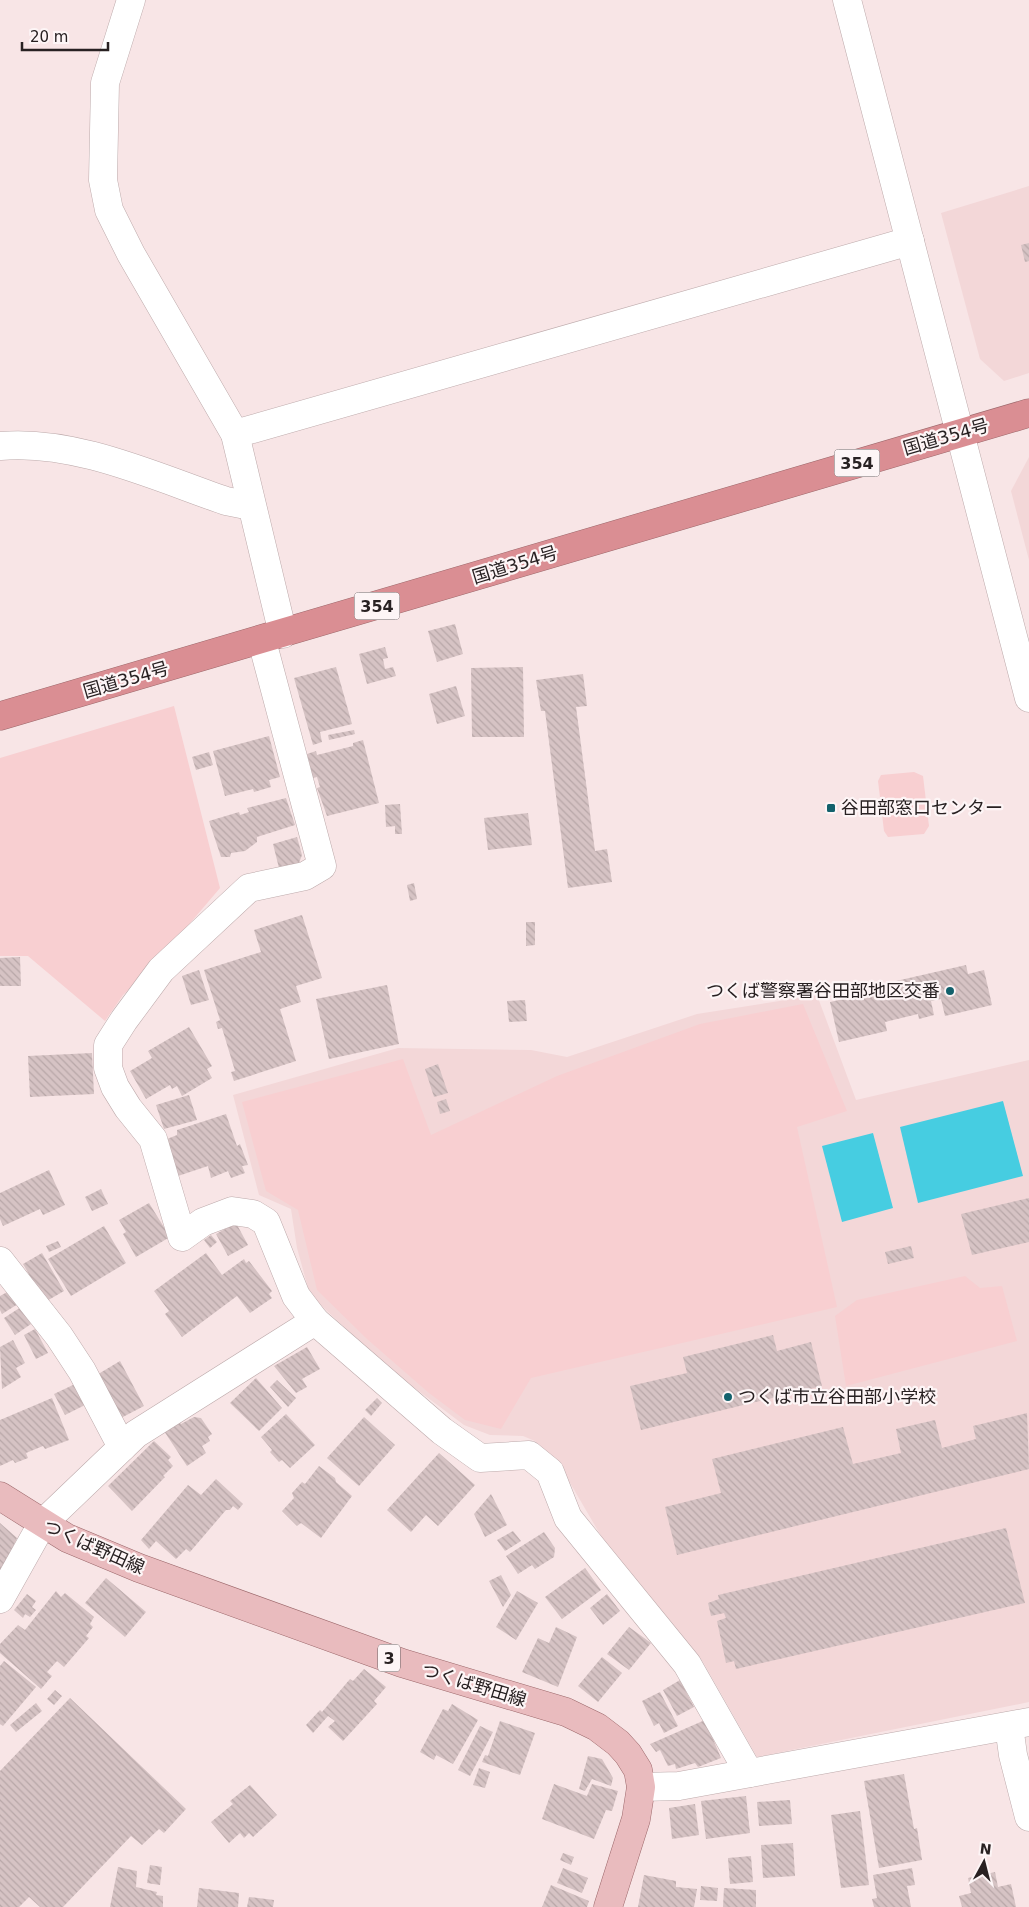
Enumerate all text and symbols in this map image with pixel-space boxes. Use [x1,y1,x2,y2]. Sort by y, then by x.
scale bar [22,20,109,52]
text: 20 m [30,28,68,46]
street label: 国道354号 [900,414,991,459]
road number: 354 [834,449,880,476]
street label: 国道354号 [470,542,560,587]
road number: 354 [354,592,400,620]
street label: 国道354号 [80,657,171,702]
place label: 谷田部窓口センター [841,797,1003,818]
marker: 谷田部窓口センター [825,802,837,814]
place label: つくば警察署谷田部地区交番 [706,980,940,1001]
marker: つくば警察署谷田部地区交番 [944,985,956,997]
place label: つくば市立谷田部小学校 [738,1386,936,1407]
marker: つくば市立谷田部小学校 [722,1391,734,1403]
street label: つくば野田線 [41,1515,148,1578]
road number: 3 [378,1645,400,1672]
street label: つくば野田線 [419,1659,529,1710]
north arrow [959,1837,1009,1887]
text: N [979,1840,992,1858]

